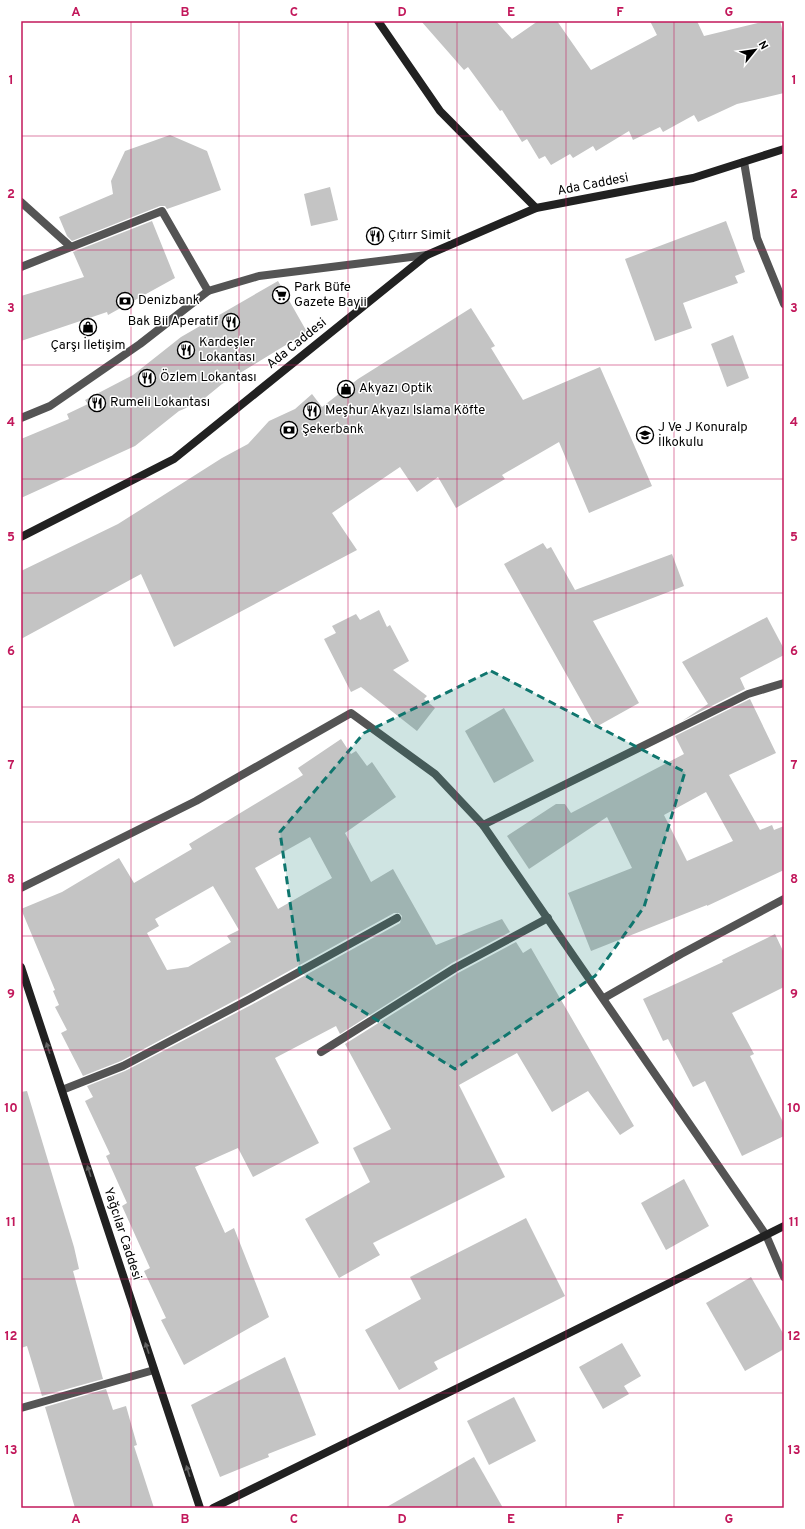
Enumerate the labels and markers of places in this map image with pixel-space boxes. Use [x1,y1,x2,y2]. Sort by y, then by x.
restaurant icon: Çıtırr Simit [365,226,385,246]
place label: Çıtırr Simit [388,228,451,244]
place label: Park Büfe Gazete Bayii [294,280,367,311]
supermarket icon: Park Büfe Gazete Bayii [271,285,291,305]
bank icon: Denizbank [115,291,135,311]
place label: Denizbank [138,293,200,309]
restaurant icon: Bak Bii Aperatif [221,312,241,332]
place label: Bak Bii Aperatif [128,314,219,330]
shop icon: Çarşı İletişim [78,317,98,337]
place label: Kardeşler Lokantası [199,335,255,366]
place label: Çarşı İletişim [50,336,126,354]
restaurant icon: Kardeşler Lokantası [176,340,196,360]
restaurant icon: Özlem Lokantası [137,368,157,388]
place label: Özlem Lokantası [160,368,257,386]
shop icon: Akyazı Optik [336,379,356,399]
place label: Akyazı Optik [359,381,433,397]
restaurant icon: Rumeli Lokantası [87,393,107,413]
place label: Rumeli Lokantası [110,395,210,411]
restaurant icon: Meşhur Akyazı Islama Köfte [302,401,322,421]
place label: Meşhur Akyazı Islama Köfte [325,403,485,419]
bank icon: Şekerbank [279,420,299,440]
place label: J Ve J Konuralp İlkokulu [658,420,748,451]
place label: Şekerbank [302,422,364,438]
school or university icon: J Ve J Konuralp İlkokulu [635,425,655,445]

